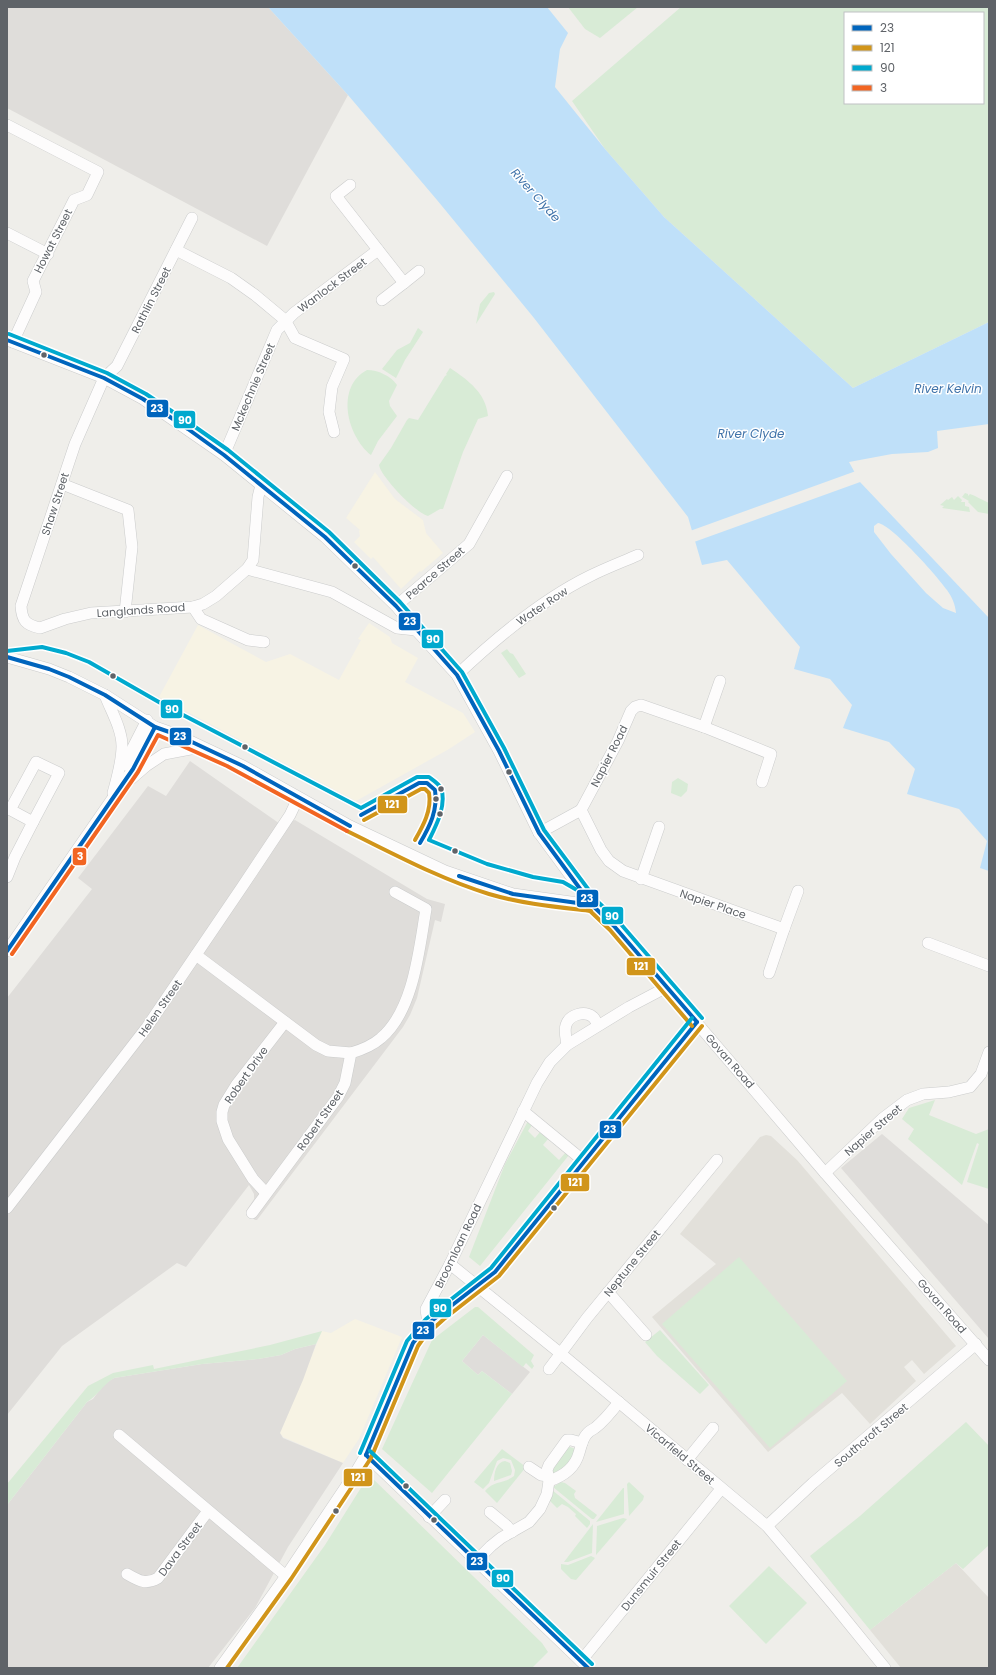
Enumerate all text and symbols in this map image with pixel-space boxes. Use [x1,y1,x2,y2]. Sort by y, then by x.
legend [844,12,984,104]
text: 23 [880,19,894,36]
text: 121 [880,39,895,56]
text: 90 [880,59,895,76]
text: 3 [880,79,887,96]
water label: River Clyde [507,164,565,226]
street label: Howat Street [30,206,76,276]
street label: Wanlock Street [294,254,370,316]
street label: Rathlin Street [127,264,175,336]
street label: Mckechnie Street [227,341,279,433]
unlabelled marker [39,350,49,360]
water label: River Kelvin [914,380,982,397]
line badge: 23 [146,399,169,418]
text: 23 [151,400,164,416]
line badge: 90 [173,410,196,429]
text: 90 [178,412,192,428]
water label: River Clyde [718,425,785,442]
street label: Shaw Street [37,471,73,537]
street label: Pearce Street [402,543,468,603]
unlabelled marker [350,561,360,571]
street label: Water Row [513,583,571,629]
street label: Langlands Road [96,599,186,621]
line badge: 23 [398,612,421,631]
text: 23 [404,613,417,629]
line badge: 90 [421,629,444,649]
text: 90 [426,631,440,647]
unlabelled marker [108,671,118,681]
line badge: 90 [160,699,183,719]
text: 90 [165,701,179,717]
street label: Napier Road [586,722,632,790]
line badge: 23 [169,727,192,746]
text: 23 [174,728,187,744]
unlabelled marker [240,742,250,752]
unlabelled marker [504,767,514,777]
unlabelled marker [436,784,446,794]
unlabelled marker [431,794,441,804]
line badge: 121 [377,795,408,814]
text: 121 [385,796,399,812]
unlabelled marker [435,809,445,819]
unlabelled marker [450,846,460,856]
line badge: 3 [72,847,87,866]
text: 3 [77,848,84,864]
street label: Napier Place [678,885,748,923]
line badge: 23 [576,889,599,908]
text: 23 [581,890,594,906]
line badge: 90 [601,906,624,925]
text: 90 [605,908,619,924]
line badge: 121 [626,957,656,976]
text: 121 [634,958,648,974]
street label: Helen Street [134,976,186,1040]
street label: Govan Road [702,1030,758,1092]
street label: Robert Drive [220,1043,272,1107]
street label: Robert Street [293,1086,347,1154]
street label: Napier Street [841,1101,905,1159]
line badge: 23 [599,1120,622,1139]
text: 23 [604,1121,617,1137]
line badge: 121 [560,1173,590,1192]
text: 121 [568,1174,582,1190]
street label: Broomloan Road [431,1201,485,1291]
unlabelled marker [549,1203,559,1213]
street label: Neptune Street [600,1226,664,1300]
street label: Govan Road [914,1275,970,1337]
line badge: 90 [429,1298,452,1318]
text: 90 [433,1300,447,1316]
line badge: 23 [412,1321,435,1340]
text: 23 [417,1322,430,1338]
street label: Southcroft Street [831,1399,911,1471]
street label: Vicarfield Street [642,1420,718,1488]
line badge: 121 [343,1468,373,1487]
text: 121 [351,1469,365,1485]
unlabelled marker [401,1481,411,1491]
unlabelled marker [331,1506,341,1516]
unlabelled marker [429,1515,439,1525]
street label: Dava Street [154,1519,206,1579]
street label: Dunsmuir Street [617,1536,685,1614]
line badge: 23 [466,1552,488,1571]
text: 23 [471,1553,484,1569]
line badge: 90 [491,1569,514,1588]
text: 90 [496,1570,510,1586]

